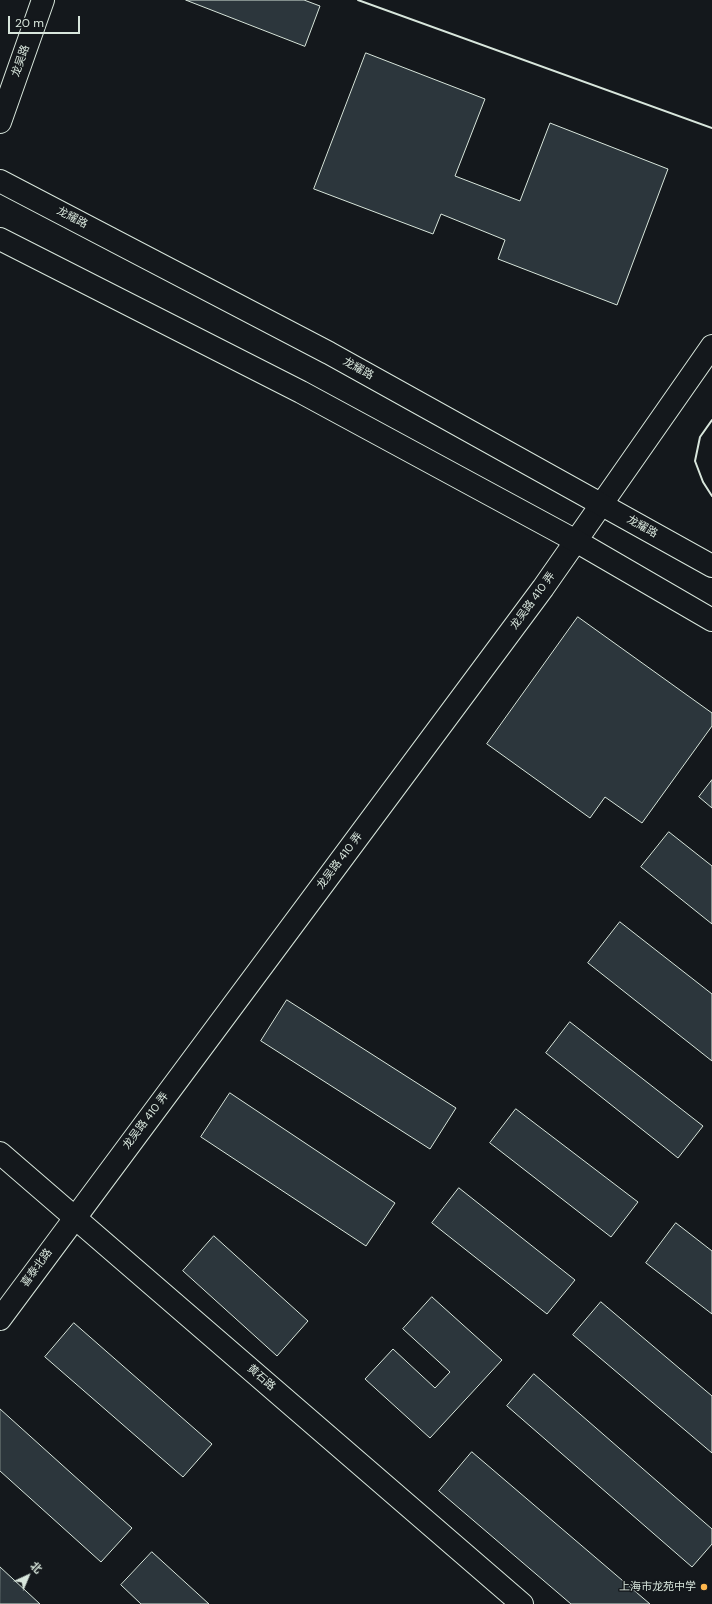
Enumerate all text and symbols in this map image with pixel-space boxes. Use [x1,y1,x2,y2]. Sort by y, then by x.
scale bar [10,8,82,34]
text: 20 m [15,15,44,31]
street label: 龙吴路 [9,43,33,79]
street label: 龙耀路 [54,205,90,231]
street label: 龙耀路 [340,355,376,383]
street label: 龙耀路 [624,513,660,541]
street label: 龙吴路 410 弄 [508,570,558,632]
street label: 龙吴路 410 弄 [314,830,366,892]
street label: 龙吴路 410 弄 [120,1090,172,1152]
street label: 喜泰北路 [19,1246,55,1290]
street label: 黄石路 [244,1362,278,1394]
north arrow [8,1556,48,1596]
text: 北 [28,1559,45,1576]
place label: 上海市龙苑中学 [619,1580,696,1594]
marker: 上海市龙苑中学 [699,1582,709,1592]

